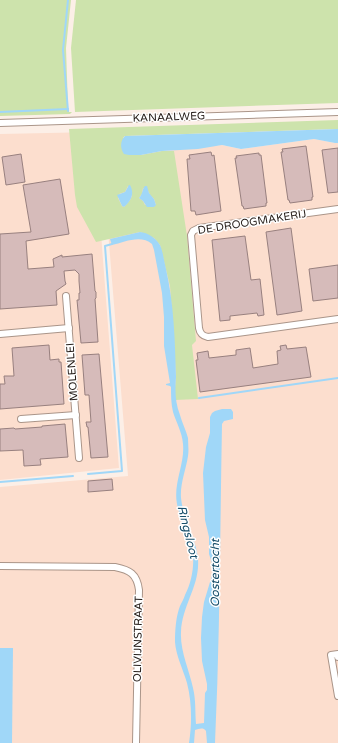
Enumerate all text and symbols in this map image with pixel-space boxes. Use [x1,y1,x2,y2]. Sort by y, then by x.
street label: KANAALWEG [132,109,206,125]
street label: DE DROOGMAKERIJ [197,207,307,237]
street label: MOLENLEI [63,343,81,401]
water label: Ringsloot [175,504,202,561]
water label: Oostertocht [208,537,222,607]
street label: OLIVIJNSTRAAT [131,595,145,682]

